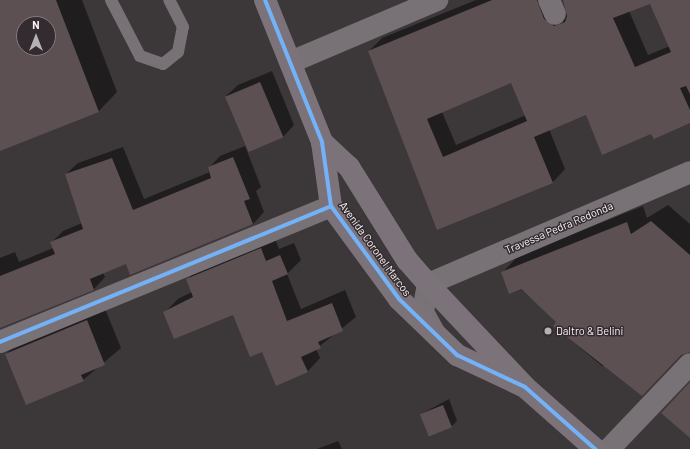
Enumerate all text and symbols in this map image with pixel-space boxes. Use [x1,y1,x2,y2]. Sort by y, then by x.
north arrow [16,16,56,56]
text: N [32,18,40,31]
street label: Avenida Coronel Marcos [336,199,414,299]
street label: Travessa Pedra Redonda [503,199,615,257]
place label: Daltro & Belini [556,324,623,338]
marker: Daltro & Belini [543,326,553,336]

